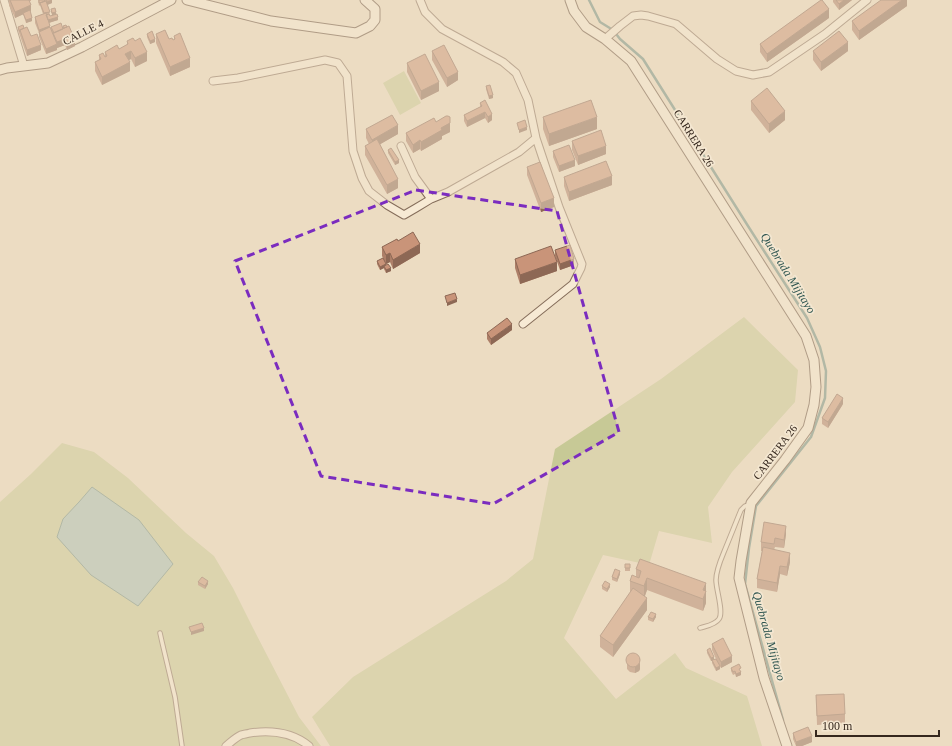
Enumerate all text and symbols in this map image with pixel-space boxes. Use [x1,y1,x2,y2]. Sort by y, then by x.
street label: CALLE 4 [61,17,106,47]
street label: CARRERA 26 [672,107,717,169]
water label: Quebrada Mijitayo [758,230,818,316]
street label: CARRERA 26 [751,422,800,482]
water label: Quebrada Mijitayo [750,590,788,682]
scale bar [816,712,939,738]
text: 100 m [822,719,853,733]

